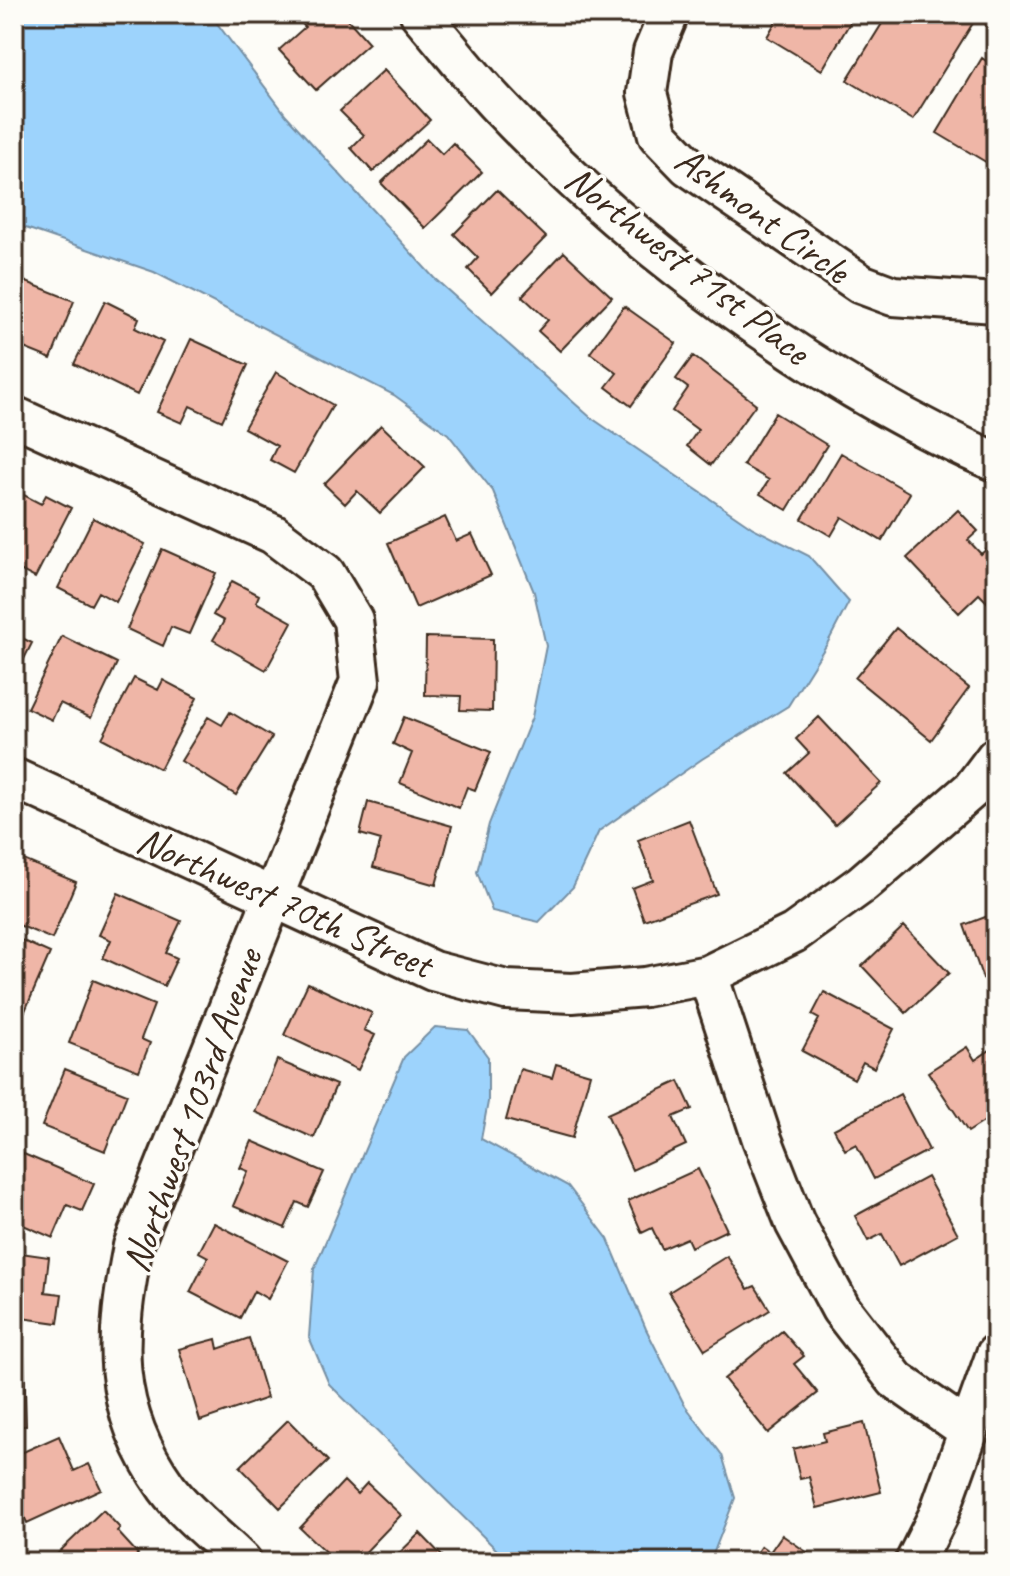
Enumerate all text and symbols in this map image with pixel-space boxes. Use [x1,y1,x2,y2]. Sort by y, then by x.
street label: Ashmont Circle [665,135,862,297]
street label: Northwest 71st Place [555,154,822,378]
street label: Northwest 70th Street [129,814,443,991]
street label: Northwest 103rd Avenue [110,939,275,1279]

